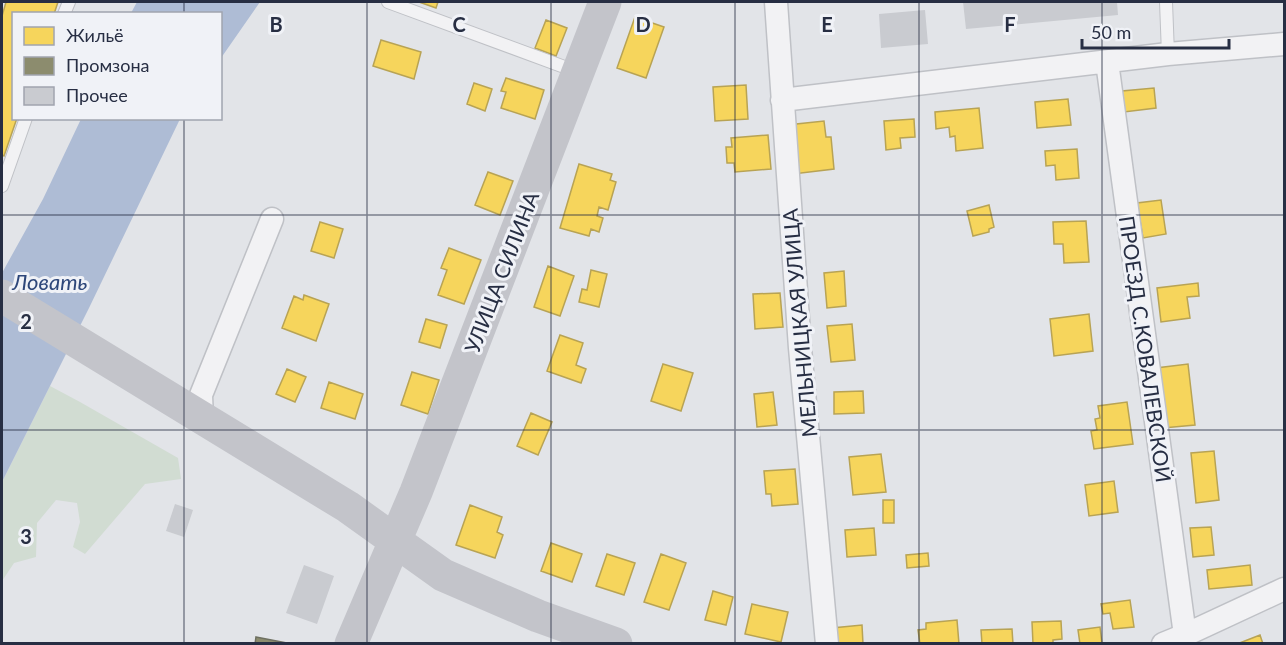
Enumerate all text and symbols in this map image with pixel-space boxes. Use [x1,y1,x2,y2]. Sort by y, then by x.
legend [12,12,222,120]
text: B [269,12,283,36]
text: C [452,12,466,36]
text: D [635,12,651,36]
text: E [821,12,833,36]
text: F [1004,12,1016,36]
scale bar [1082,12,1229,50]
text: 50 m [1091,21,1131,43]
text: Жильё [66,24,124,46]
text: Промзона [66,54,149,76]
text: Прочее [66,84,128,106]
street label: УЛИЦА СИЛИНА [459,187,544,356]
street label: МЕЛЬНИЦКАЯ УЛИЦА [776,207,821,438]
street label: ПРОЕЗД С.КОВАЛЕВСКОЙ [1115,214,1177,484]
water label: Ловать [12,268,88,295]
text: 2 [20,309,32,333]
text: 3 [20,524,32,548]

